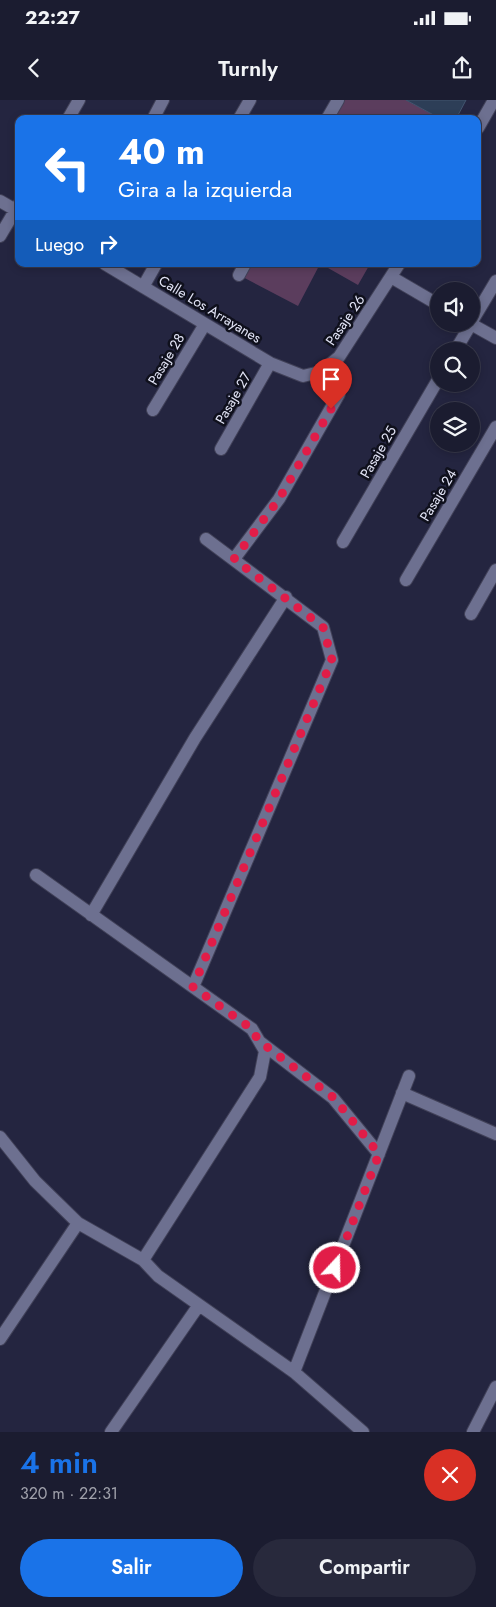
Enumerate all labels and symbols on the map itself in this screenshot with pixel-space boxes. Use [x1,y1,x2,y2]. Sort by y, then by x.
street label: Calle Los Arrayanes [155,270,265,348]
street label: Pasaje 26 [321,291,369,349]
street label: Pasaje 28 [143,329,189,389]
pin [310,358,352,409]
street label: Pasaje 27 [210,368,256,428]
street label: Pasaje 25 [355,422,401,482]
street label: Pasaje 24 [415,465,461,525]
position arrow [308,1241,360,1293]

